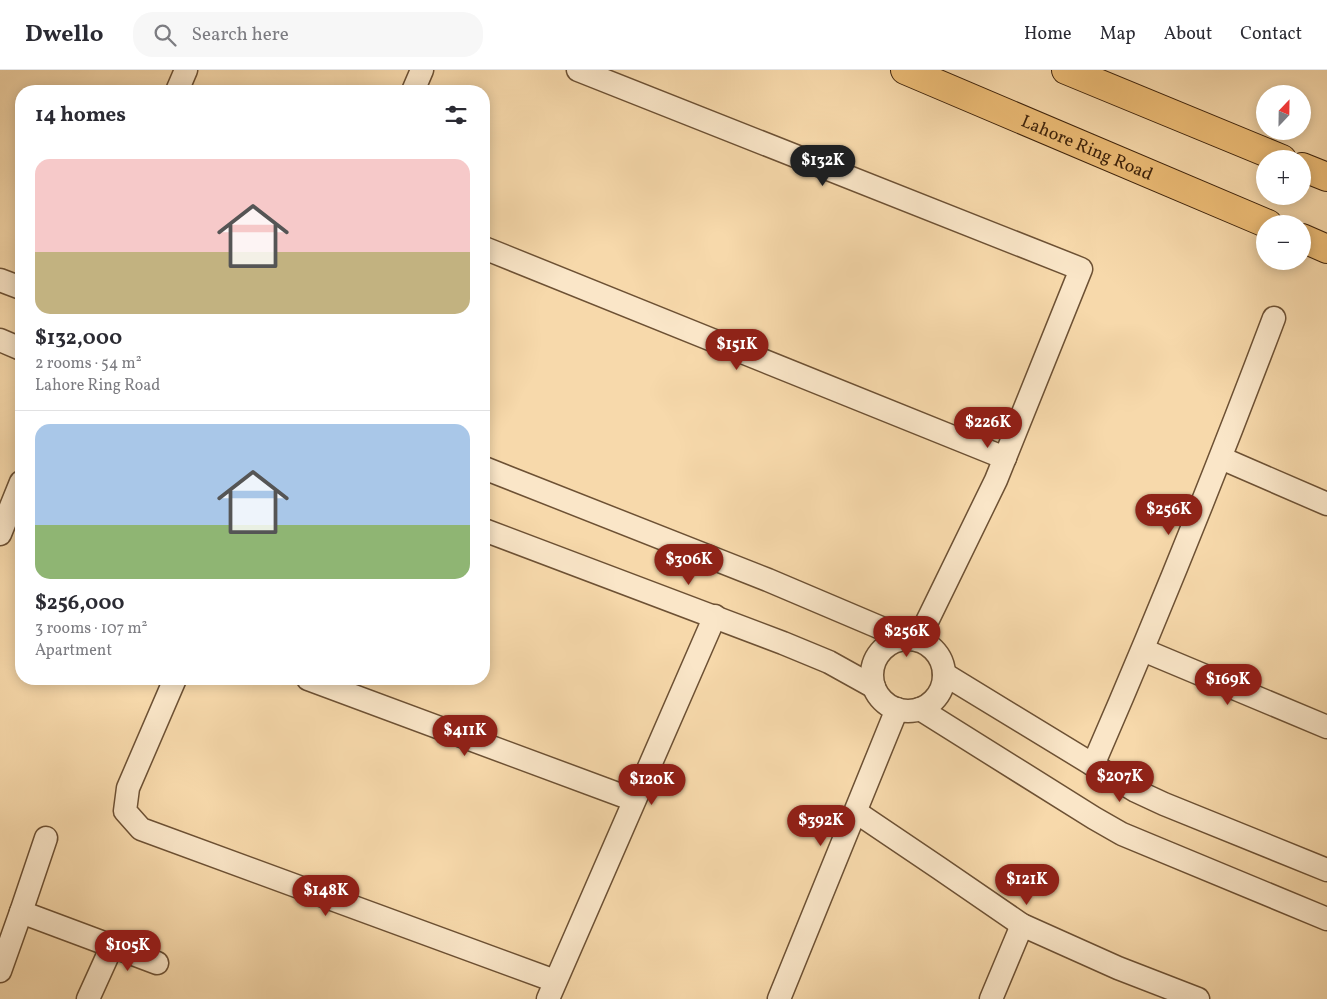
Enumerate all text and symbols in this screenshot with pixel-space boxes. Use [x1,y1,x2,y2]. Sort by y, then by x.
search box [133,12,483,57]
text: Dwello [25,18,103,52]
icon: search [151,21,179,49]
text: Search here [191,22,289,48]
text: Home [1024,22,1072,47]
text: Map [1100,22,1136,47]
text: About [1164,22,1212,47]
text: Contact [1240,22,1302,47]
north arrow [1256,85,1311,140]
map controls [1256,85,1311,270]
text: 14 homes [35,101,126,130]
icon: filters [442,101,470,129]
street label: Lahore Ring Road [1017,110,1156,188]
pin: $132K [788,144,858,187]
text: $132K [801,150,845,172]
button: + [1256,150,1311,205]
icon: home [208,191,298,281]
button: − [1256,215,1311,270]
text: $132,000 [35,324,122,353]
pin: $151K [702,328,772,371]
text: $151K [716,334,758,356]
text: 2 rooms · 54 m² [35,353,142,375]
text: Lahore Ring Road [35,375,160,397]
pin: $226K [953,406,1023,449]
text: $226K [965,412,1011,434]
icon: home [208,457,298,547]
pin: $256K [1134,494,1204,536]
text: $256K [1146,499,1192,521]
pin: $306K [654,544,724,586]
text: $306K [665,549,713,571]
text: $256,000 [35,589,125,618]
pin: $256K [872,616,942,658]
text: 3 rooms · 107 m² [35,618,148,640]
text: $256K [884,621,930,643]
text: Apartment [35,640,112,662]
pin: $169K [1193,664,1263,706]
text: $169K [1206,669,1250,691]
pin: $411K [430,714,500,757]
text: $411K [443,720,487,742]
pin: $207K [1085,760,1155,803]
pin: $120K [617,764,687,806]
text: $207K [1097,766,1143,788]
text: $120K [629,769,675,791]
pin: $392K [786,804,856,847]
text: $392K [798,810,844,832]
pin: $121K [992,864,1062,906]
text: $121K [1006,869,1048,891]
pin: $148K [291,874,361,917]
text: $148K [303,880,349,902]
pin: $105K [93,930,163,972]
text: $105K [106,935,150,957]

